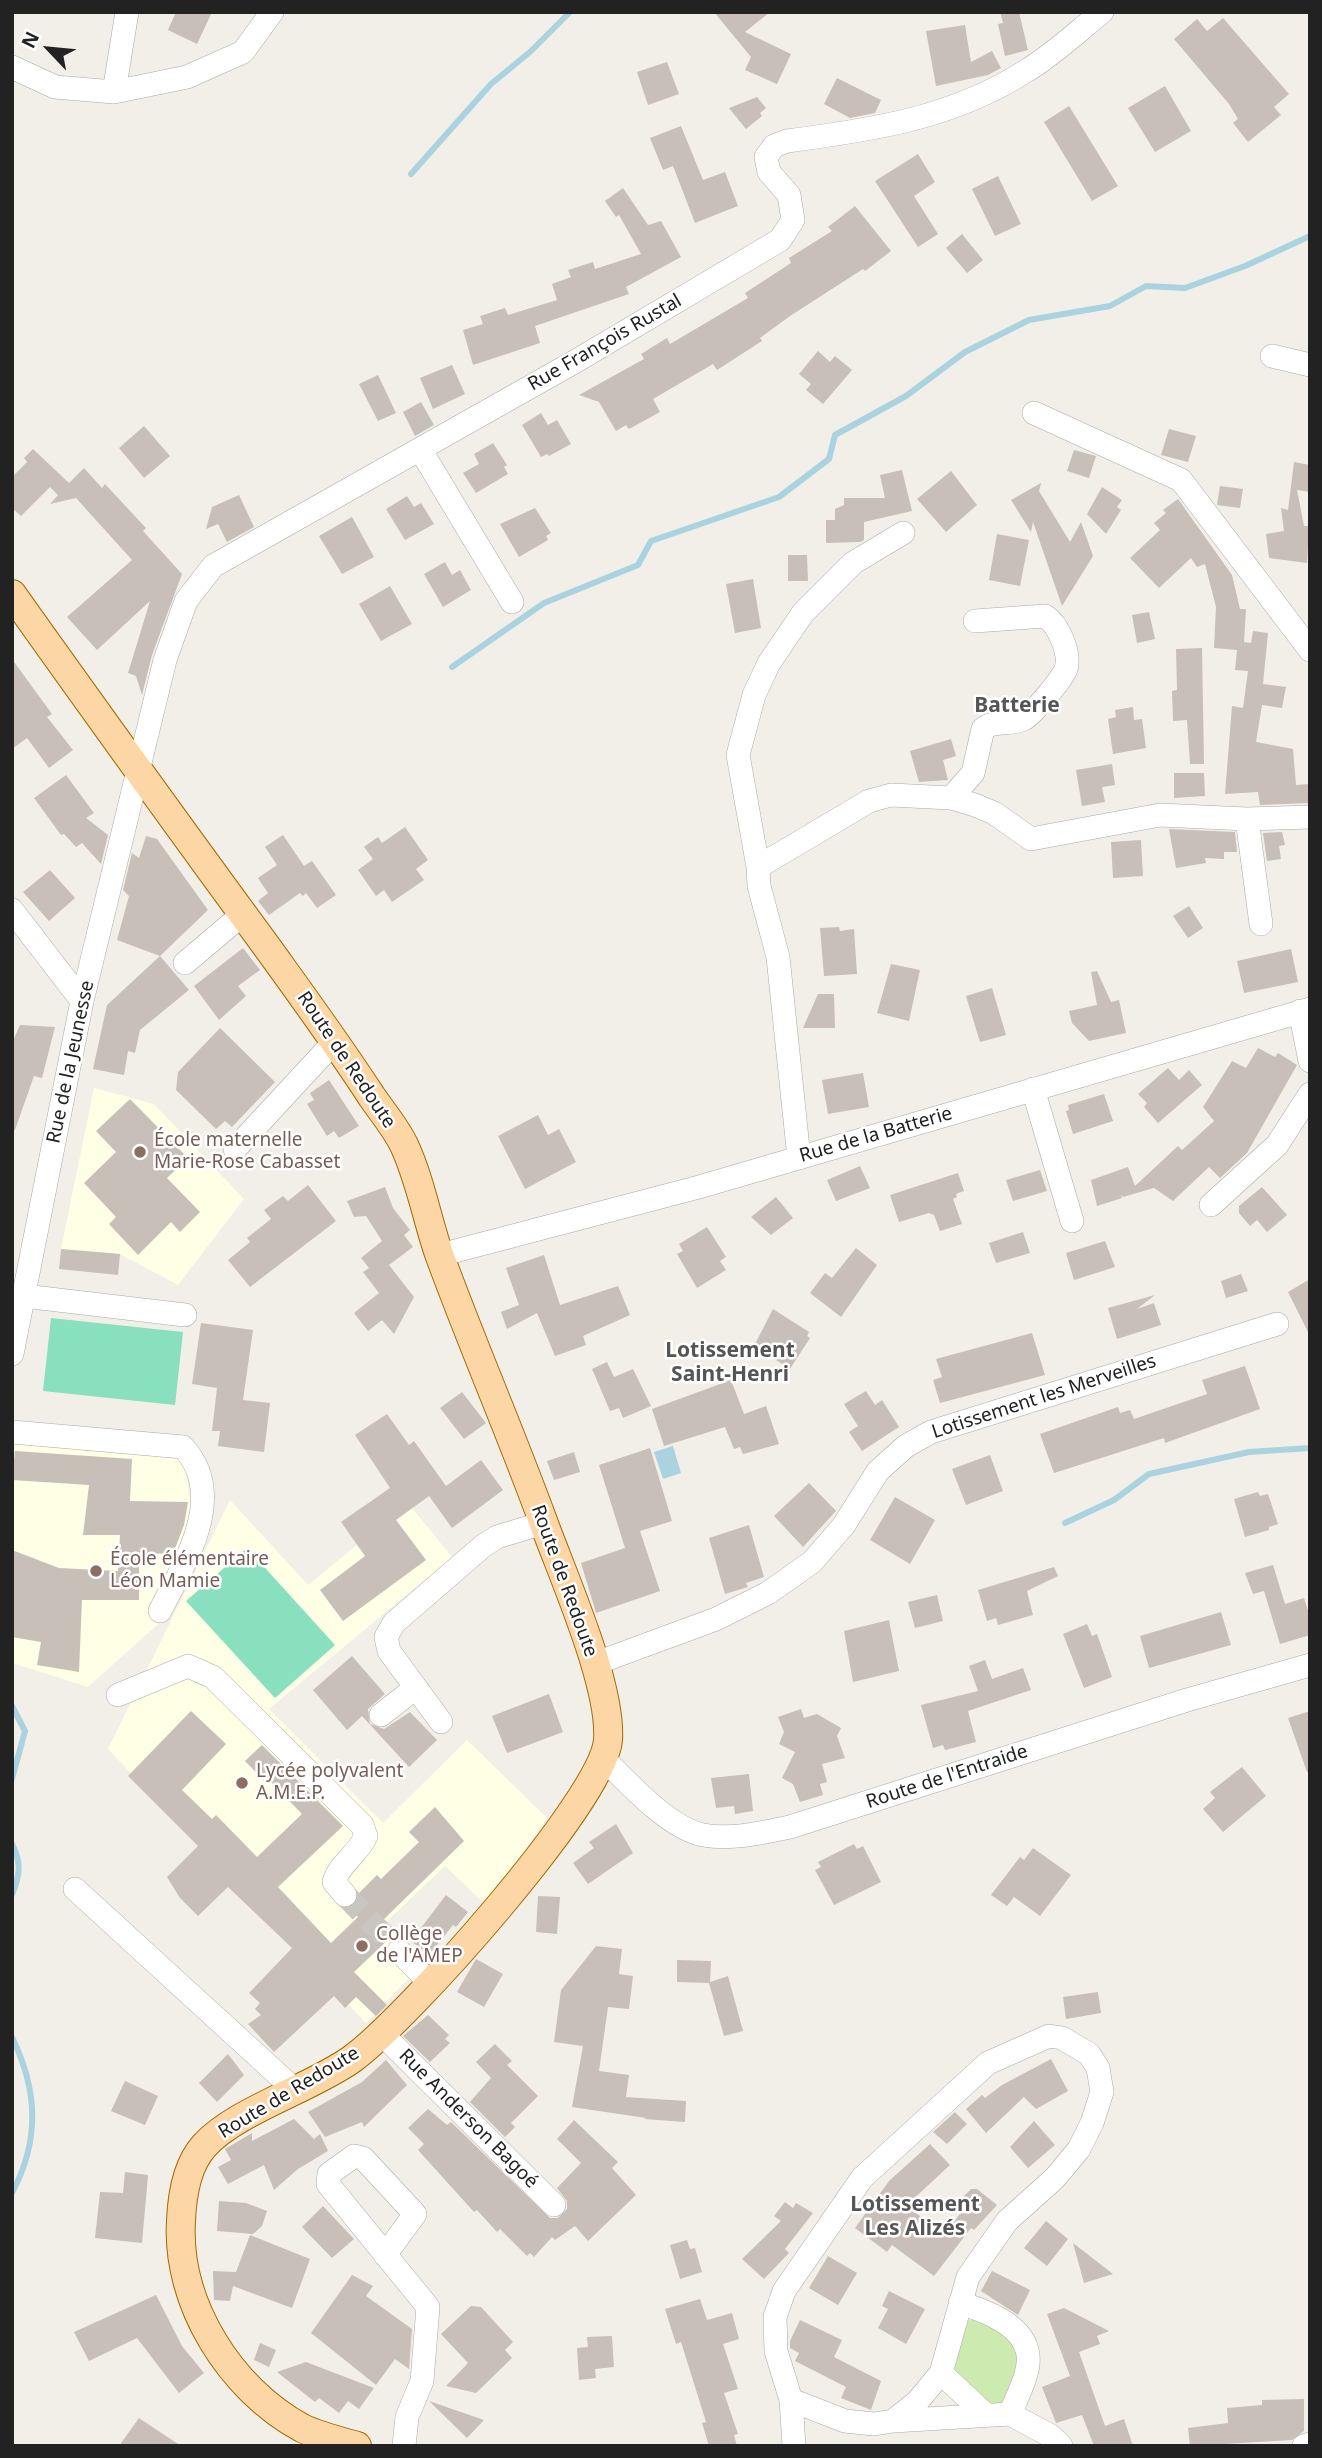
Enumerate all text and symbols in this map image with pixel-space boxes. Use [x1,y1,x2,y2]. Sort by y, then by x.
north arrow [14,14,84,84]
text: N [15,27,45,52]
street label: Rue François Rustal [524,290,686,396]
district label: Batterie [974,693,1060,719]
street label: Rue de la Jeunesse [43,978,99,1146]
street label: Route de Redoute [292,987,400,1133]
street label: Rue de la Batterie [797,1102,955,1168]
place label: École maternelle Marie-Rose Cabasset [154,1130,340,1174]
marker: École maternelle Marie-Rose Cabasset [132,1144,148,1160]
district label: Lotissement Saint-Henri [665,1338,795,1388]
street label: Lotissement les Merveilles [929,1350,1159,1444]
street label: Route de Redoute [526,1502,602,1660]
place label: École élémentaire Léon Mamie [110,1549,269,1593]
marker: École élémentaire Léon Mamie [88,1563,104,1579]
street label: Route de l'Entraide [863,1740,1031,1814]
place label: Lycée polyvalent A.M.E.P. [256,1761,403,1805]
marker: Lycée polyvalent A.M.E.P. [234,1775,250,1791]
place label: Collège de l'AMEP [376,1924,463,1968]
marker: Collège de l'AMEP [354,1938,370,1954]
street label: Route de Redoute [215,2042,363,2144]
street label: Rue Anderson Bagoé [394,2045,542,2193]
district label: Lotissement Les Alizés [850,2192,980,2242]

